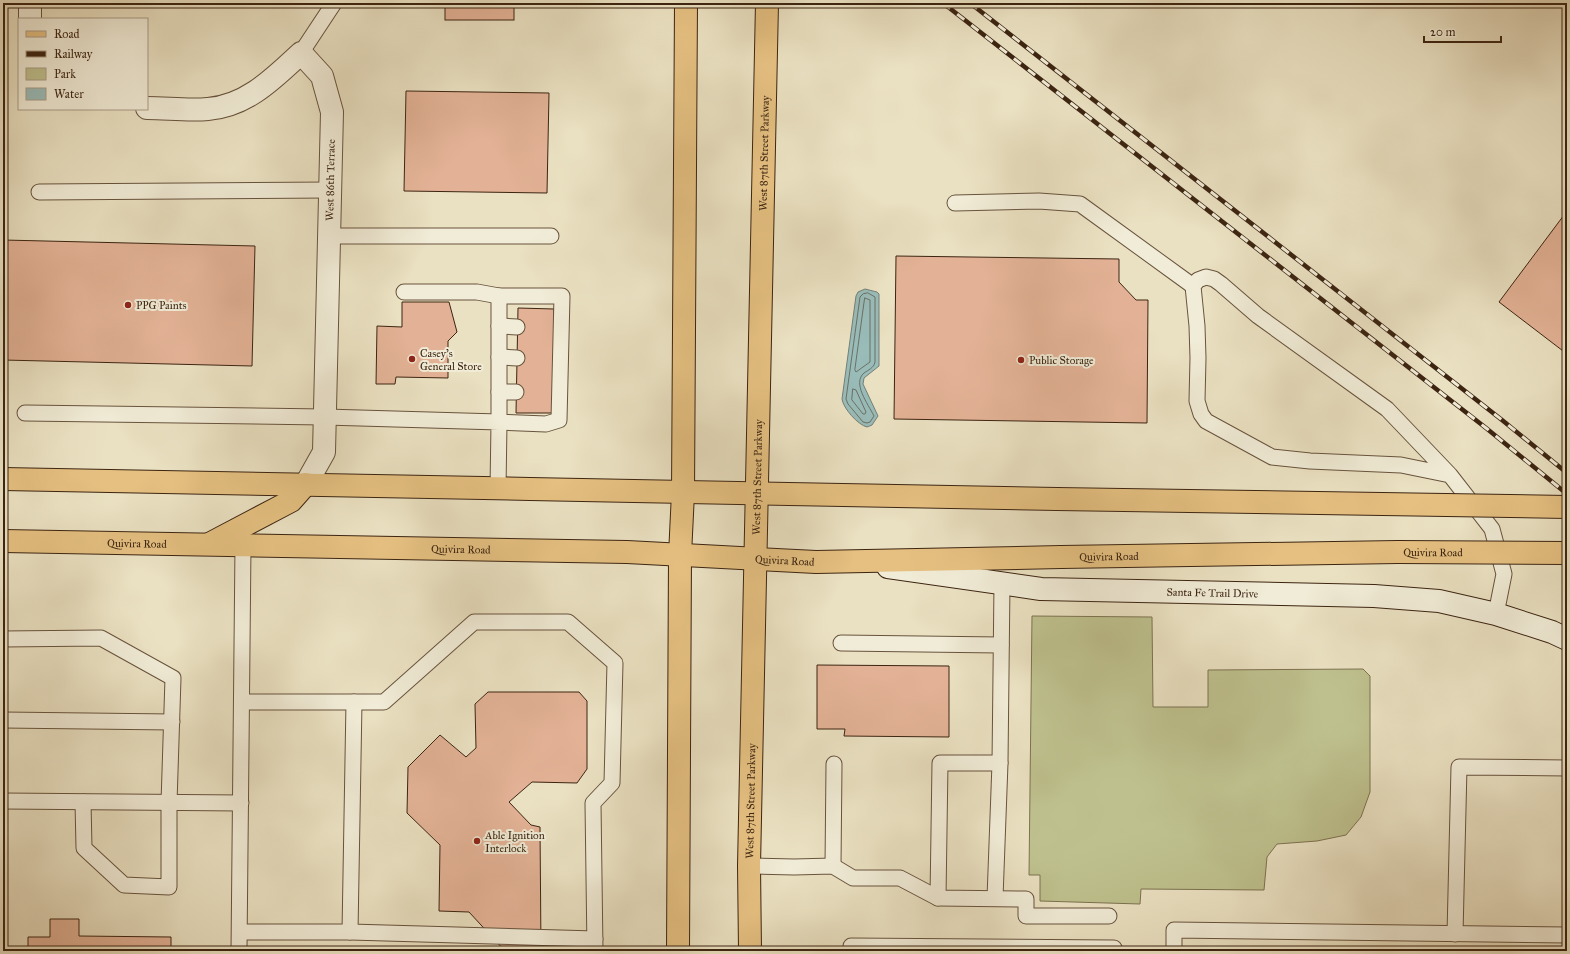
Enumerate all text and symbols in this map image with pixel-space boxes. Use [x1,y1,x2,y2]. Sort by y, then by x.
legend [18,18,148,110]
scale bar [1424,18,1501,44]
text: 20 m [1430,25,1456,39]
text: Road [54,27,80,41]
text: Railway [54,47,93,61]
text: Park [54,67,76,81]
text: Water [54,87,84,101]
street label: West 87th Street Parkway [757,94,772,211]
street label: West 86th Terrace [323,138,338,221]
place label: PPG Paints [136,299,187,312]
marker: PPG Paints [123,300,133,310]
place label: Casey's General Store [420,347,482,373]
marker: Casey's General Store [407,354,417,364]
place label: Public Storage [1029,354,1094,367]
marker: Public Storage [1016,355,1026,365]
street label: West 87th Street Parkway [750,418,765,535]
street label: Quivira Road [107,537,167,551]
street label: Quivira Road [431,543,491,557]
street label: Quivira Road [1403,546,1463,559]
street label: Quivira Road [1079,550,1139,564]
street label: Quivira Road [755,553,815,569]
street label: Santa Fe Trail Drive [1166,586,1259,601]
street label: West 87th Street Parkway [743,742,759,859]
place label: Able Ignition Interlock [484,829,545,855]
marker: Able Ignition Interlock [472,836,482,846]

